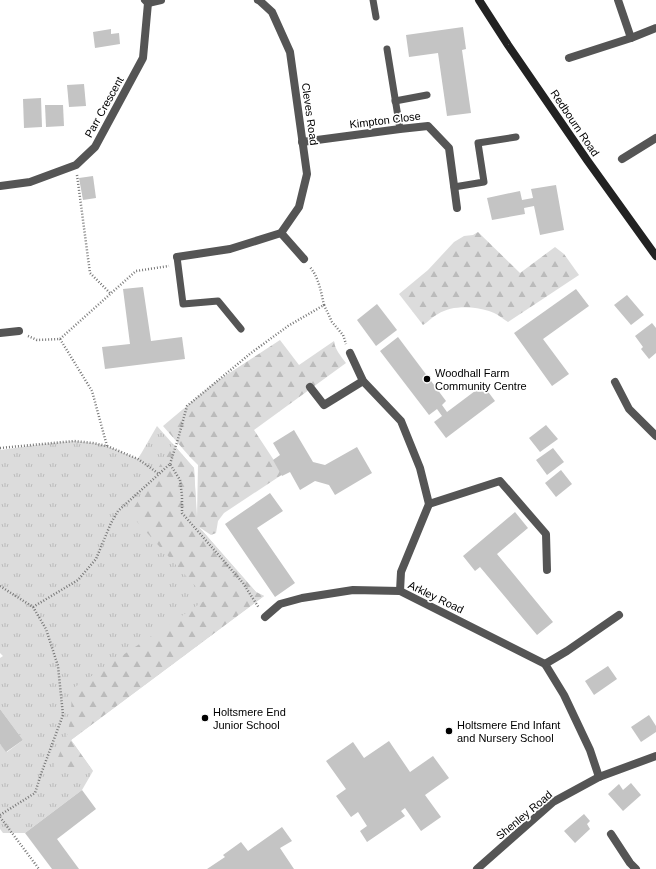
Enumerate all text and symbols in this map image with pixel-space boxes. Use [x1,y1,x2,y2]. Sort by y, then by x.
street label: Parr Crescent [82,74,126,140]
street label: Cleves Road [300,82,320,146]
street label: Redbourn Road [548,87,602,159]
street label: Kimpton Close [349,110,421,130]
place label: Woodhall Farm Community Centre [435,367,527,392]
marker: Woodhall Farm Community Centre [422,374,432,384]
street label: Arkley Road [406,578,466,616]
place label: Holtsmere End Junior School [213,706,286,731]
marker: Holtsmere End Junior School [200,713,210,723]
place label: Holtsmere End Infant and Nursery School [457,719,560,744]
marker: Holtsmere End Infant and Nursery School [444,726,454,736]
street label: Shenley Road [494,788,554,842]

